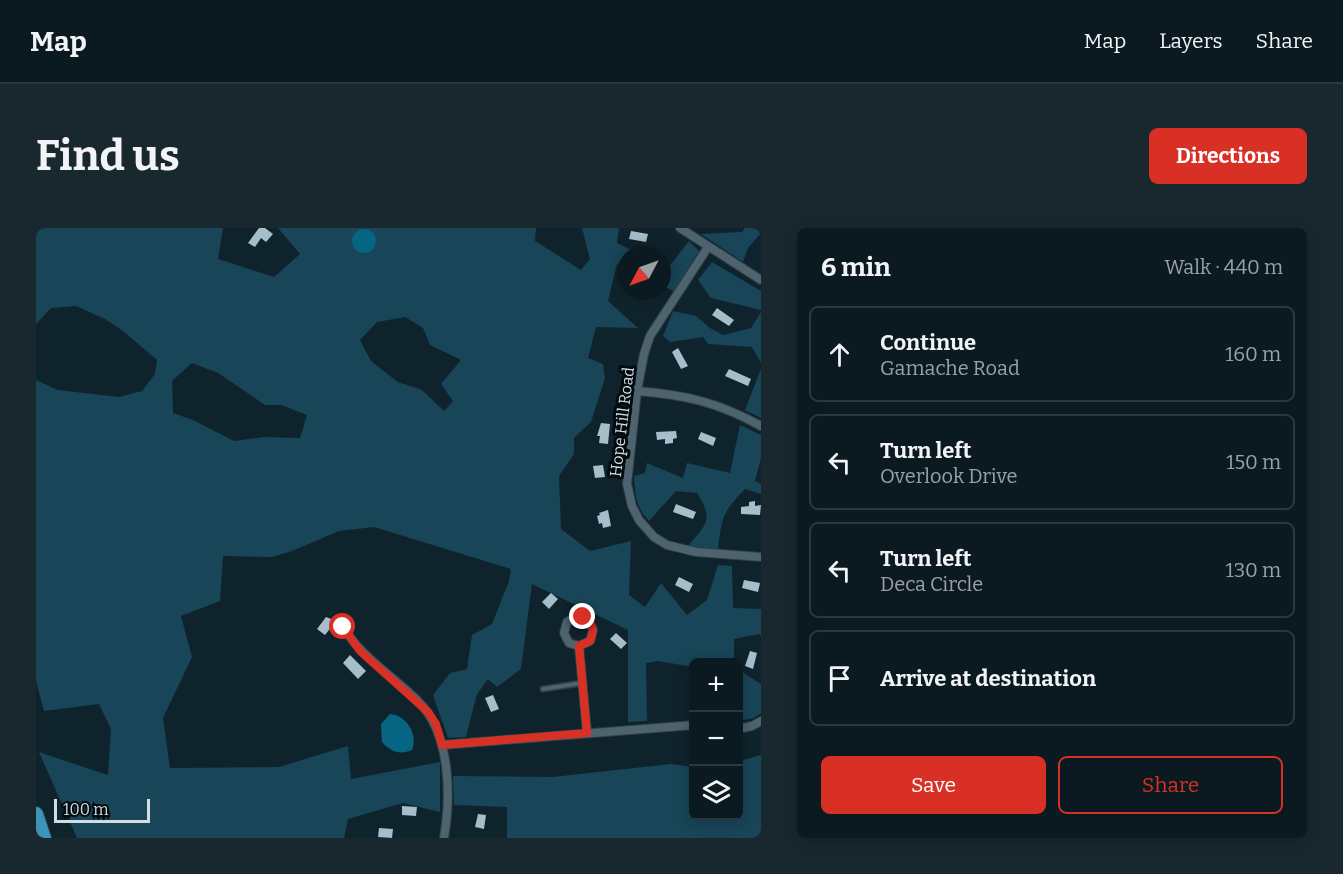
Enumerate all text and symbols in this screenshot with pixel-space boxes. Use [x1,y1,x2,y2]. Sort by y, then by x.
text: Map [30,25,87,58]
text: Map [1084,28,1126,54]
text: Layers [1159,28,1223,54]
text: Share [1256,28,1313,54]
button: Directions [1149,128,1307,184]
text: Find us [36,131,180,181]
north arrow [617,246,671,300]
text: 6 min [821,252,891,283]
text: Walk · 440 m [1165,255,1283,279]
text: Continue [880,329,976,356]
icon: ahead [823,338,856,371]
text: 160 m [1225,342,1281,366]
text: Gamache Road [880,356,1020,380]
street label: Hope Hill Road [606,365,638,478]
text: Turn left [880,437,972,464]
icon: left [823,446,856,479]
text: 150 m [1226,450,1281,474]
text: Overlook Drive [880,464,1018,488]
text: Turn left [880,545,972,572]
icon: left [823,554,856,587]
text: 130 m [1226,558,1281,582]
text: Deca Circle [880,572,983,596]
route end [569,603,595,629]
route start [329,613,355,639]
map controls [689,658,743,820]
button: + [689,658,743,712]
icon: arrive [823,662,856,695]
text: Arrive at destination [880,665,1096,692]
button: − [689,712,743,766]
button: Save [821,756,1046,814]
button: Share [1058,756,1283,814]
button: layers [689,766,743,820]
scale bar [54,796,150,824]
text: 100 m [63,800,108,819]

